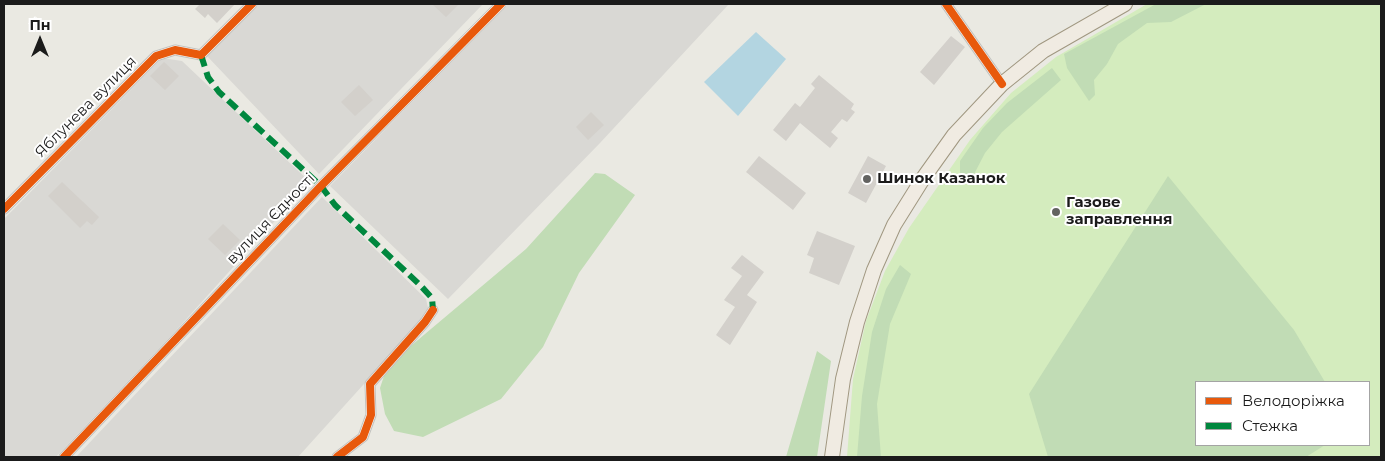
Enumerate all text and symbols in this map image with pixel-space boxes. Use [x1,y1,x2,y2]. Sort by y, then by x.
north arrow [15,15,65,65]
text: Пн [29,16,51,34]
street label: Яблунева вулиця [31,52,141,162]
street label: вулиця Єдності [223,170,319,268]
place label: Шинок Казанок [877,170,1005,188]
marker: Шинок Казанок [861,173,873,185]
place label: Газове заправлення [1066,194,1172,229]
marker: Газове заправлення [1050,206,1062,218]
legend [1195,381,1370,446]
text: Велодоріжка [1242,391,1345,410]
text: Стежка [1242,416,1298,435]

